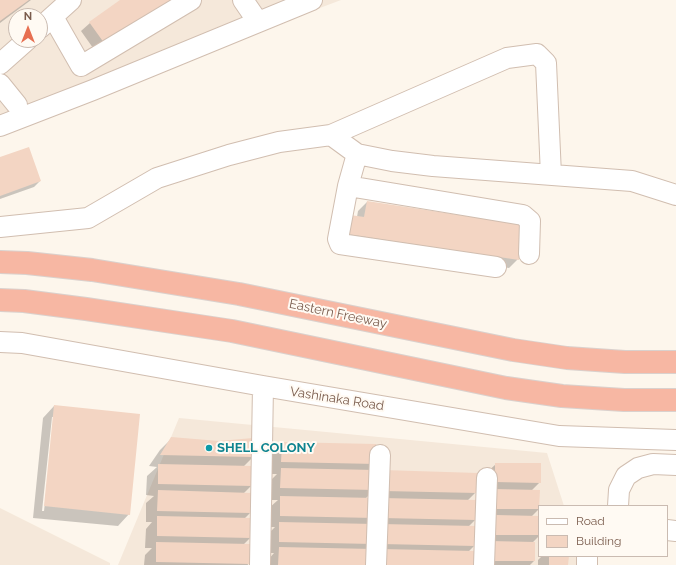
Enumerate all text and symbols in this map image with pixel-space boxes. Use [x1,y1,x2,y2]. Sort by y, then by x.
north arrow [8,8,48,48]
text: N [24,10,32,23]
street label: Eastern Freeway [288,296,388,332]
street label: Vashinaka Road [289,384,385,414]
place label: SHELL COLONY [217,440,315,456]
marker: SHELL COLONY [204,443,214,453]
legend [538,505,668,557]
text: Road [576,514,605,528]
text: Building [576,534,622,548]

